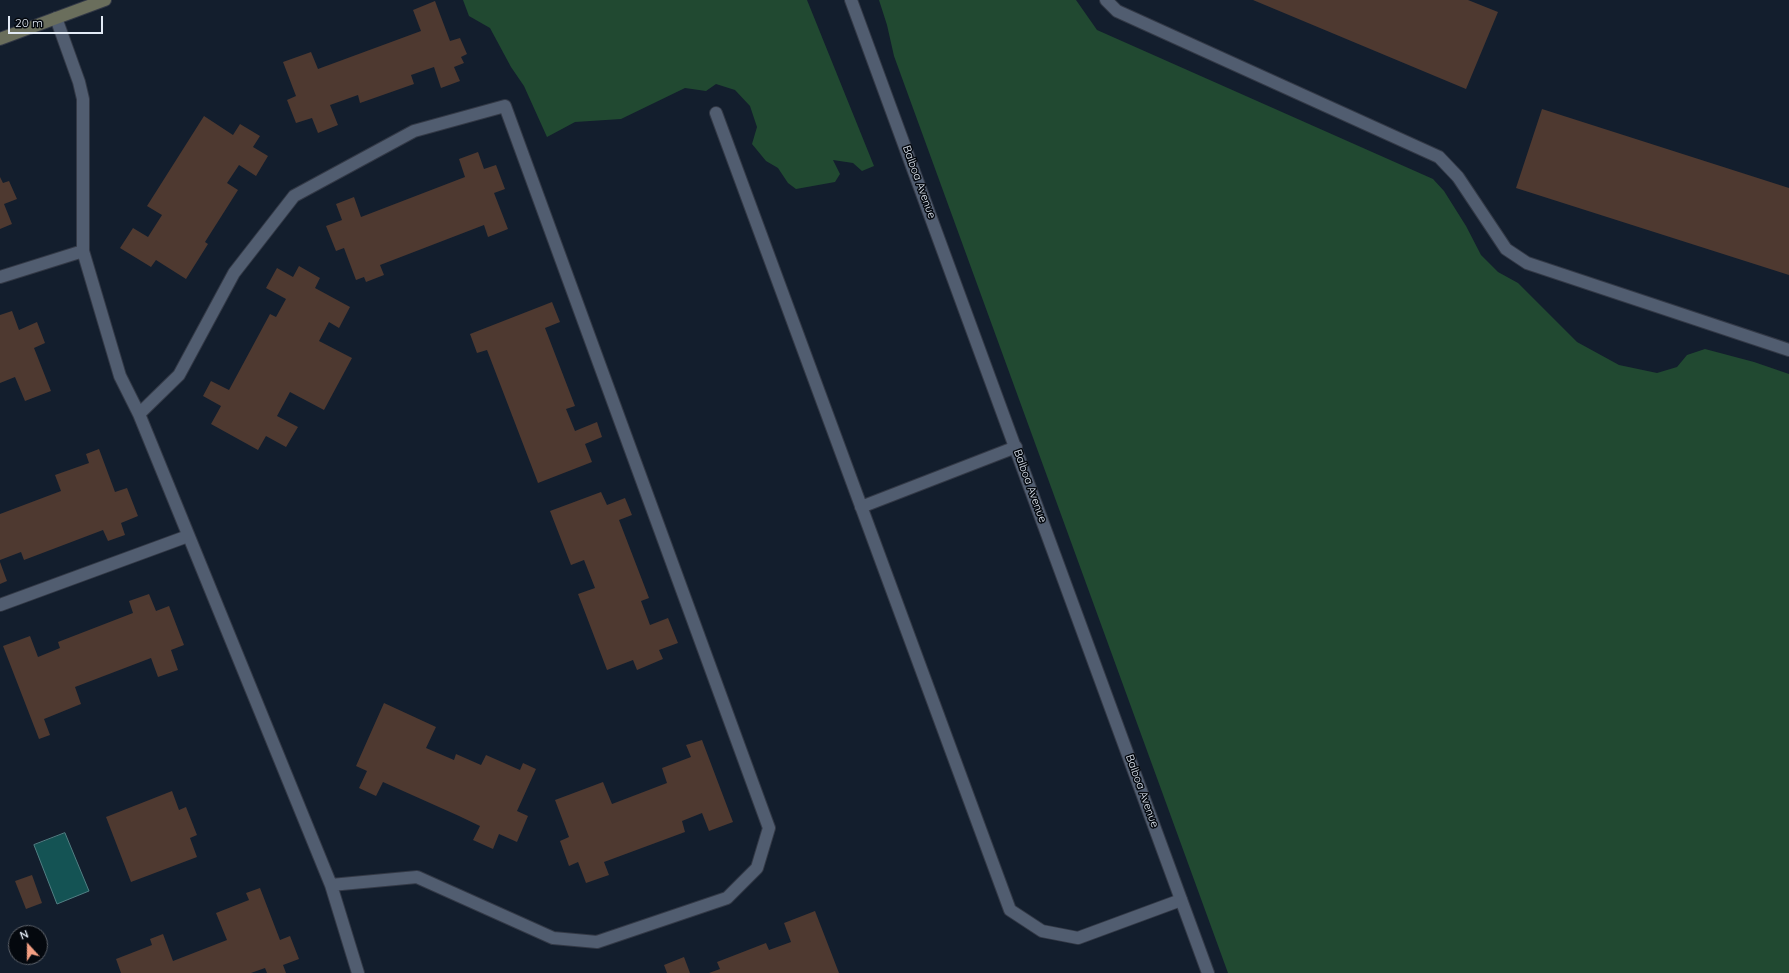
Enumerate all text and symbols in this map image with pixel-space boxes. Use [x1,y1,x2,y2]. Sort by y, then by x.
scale bar [10,8,105,34]
text: 20 m [15,15,43,30]
street label: Balboa Avenue [900,144,938,220]
street label: Balboa Avenue [1011,448,1049,524]
street label: Balboa Avenue [1123,753,1161,829]
north arrow [8,925,48,965]
text: N [18,927,30,943]

